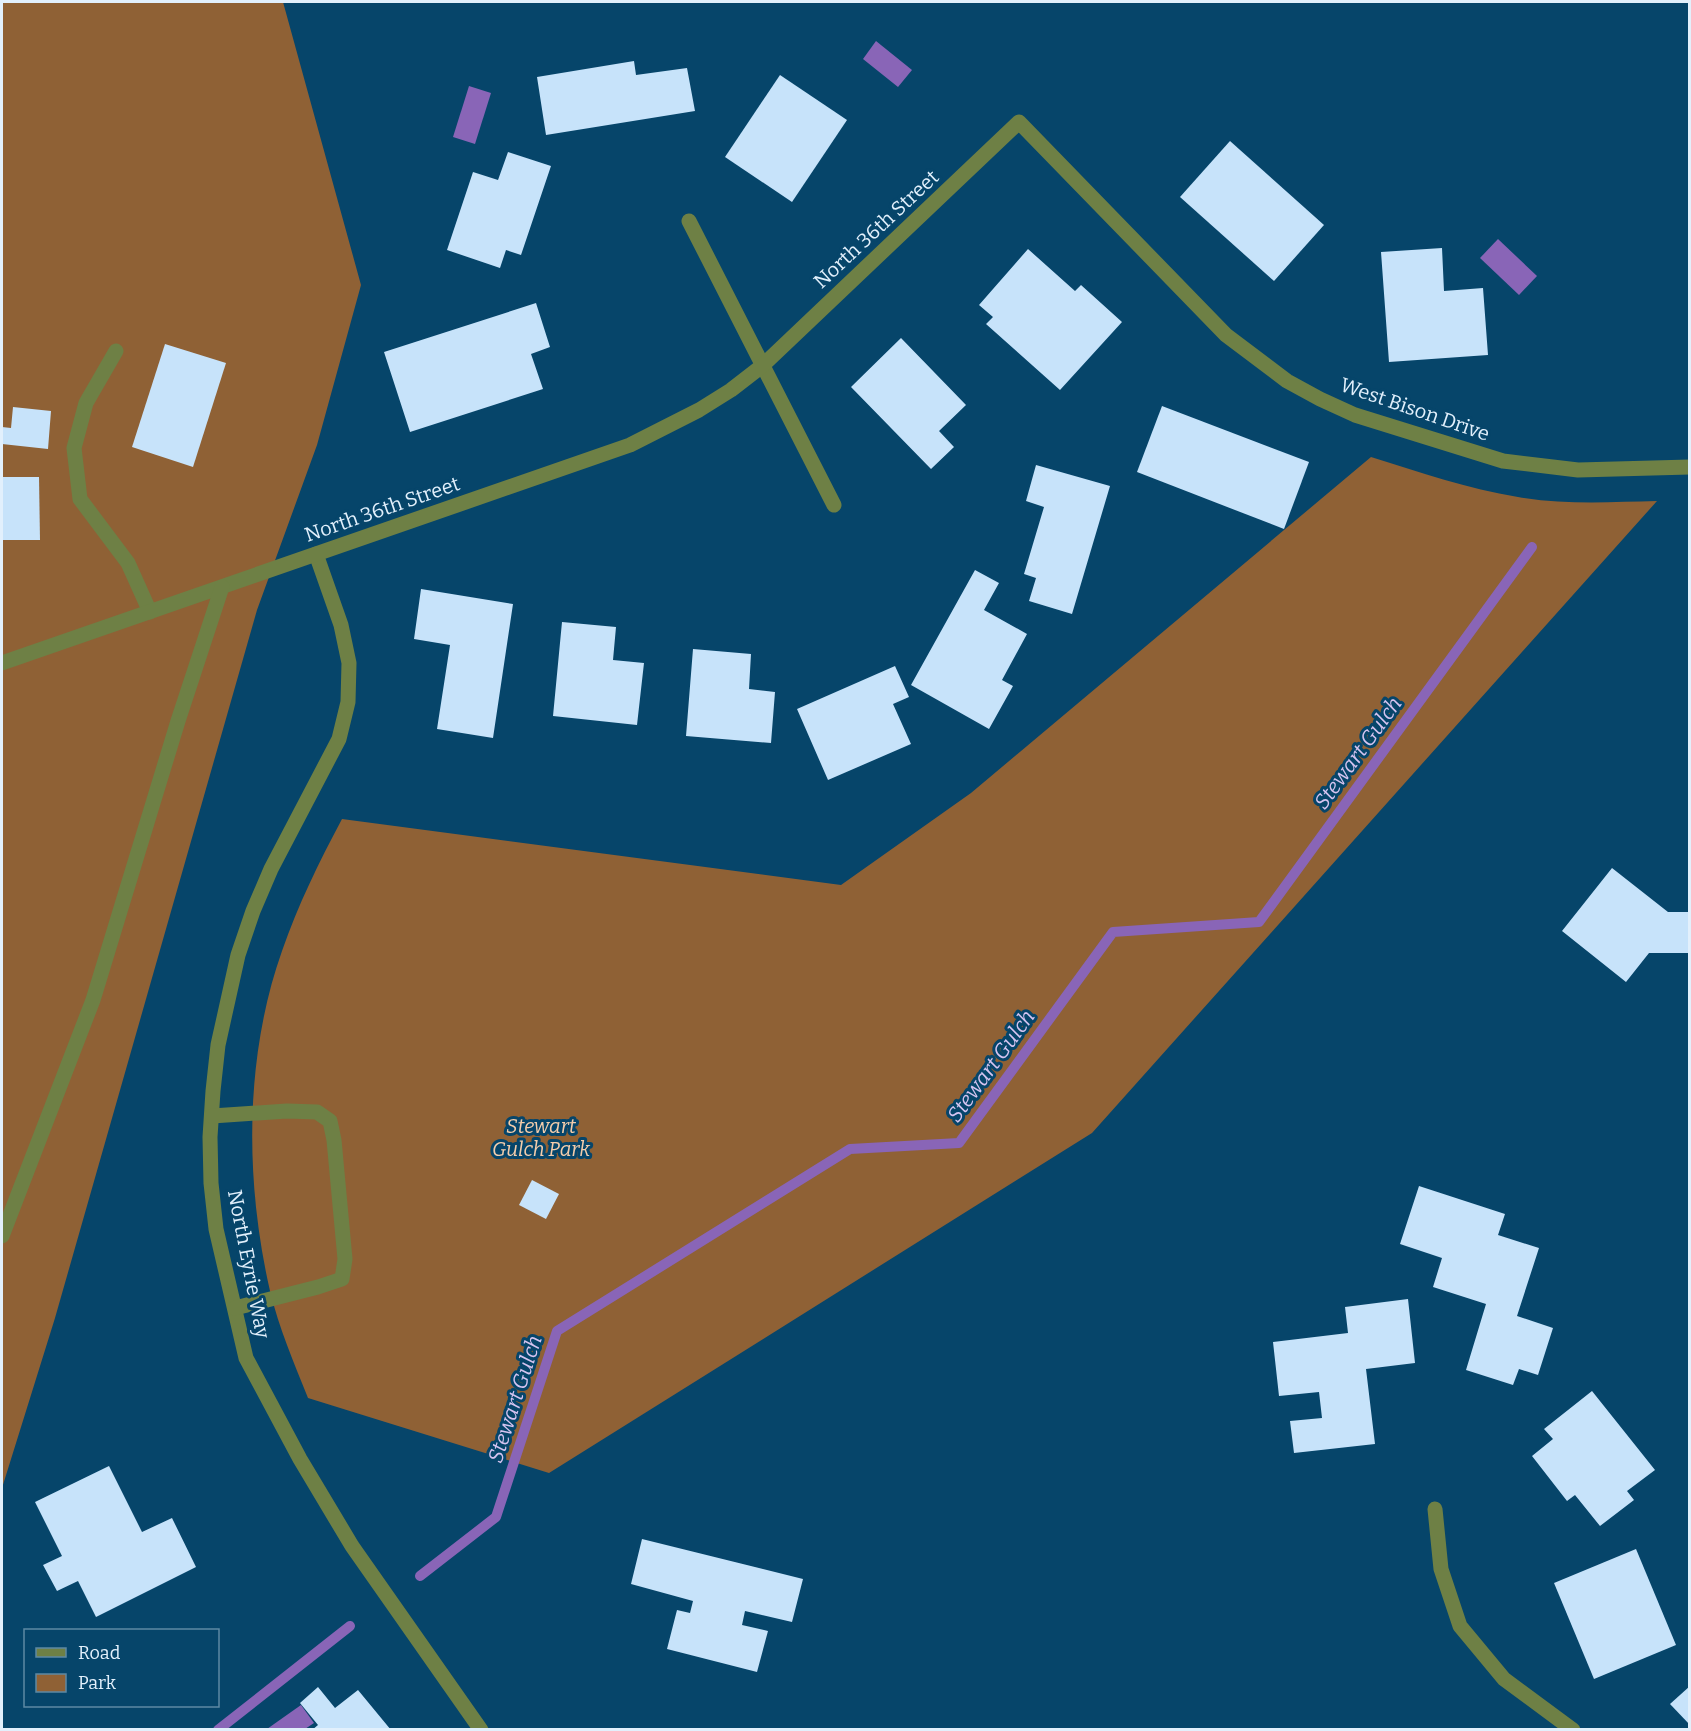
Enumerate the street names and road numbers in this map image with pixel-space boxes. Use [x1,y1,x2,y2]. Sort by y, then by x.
street label: North 36th Street [808,165,944,293]
street label: West Bison Drive [1337,372,1493,446]
street label: North 36th Street [301,471,463,547]
street label: North Eyrie Way [223,1188,275,1341]

